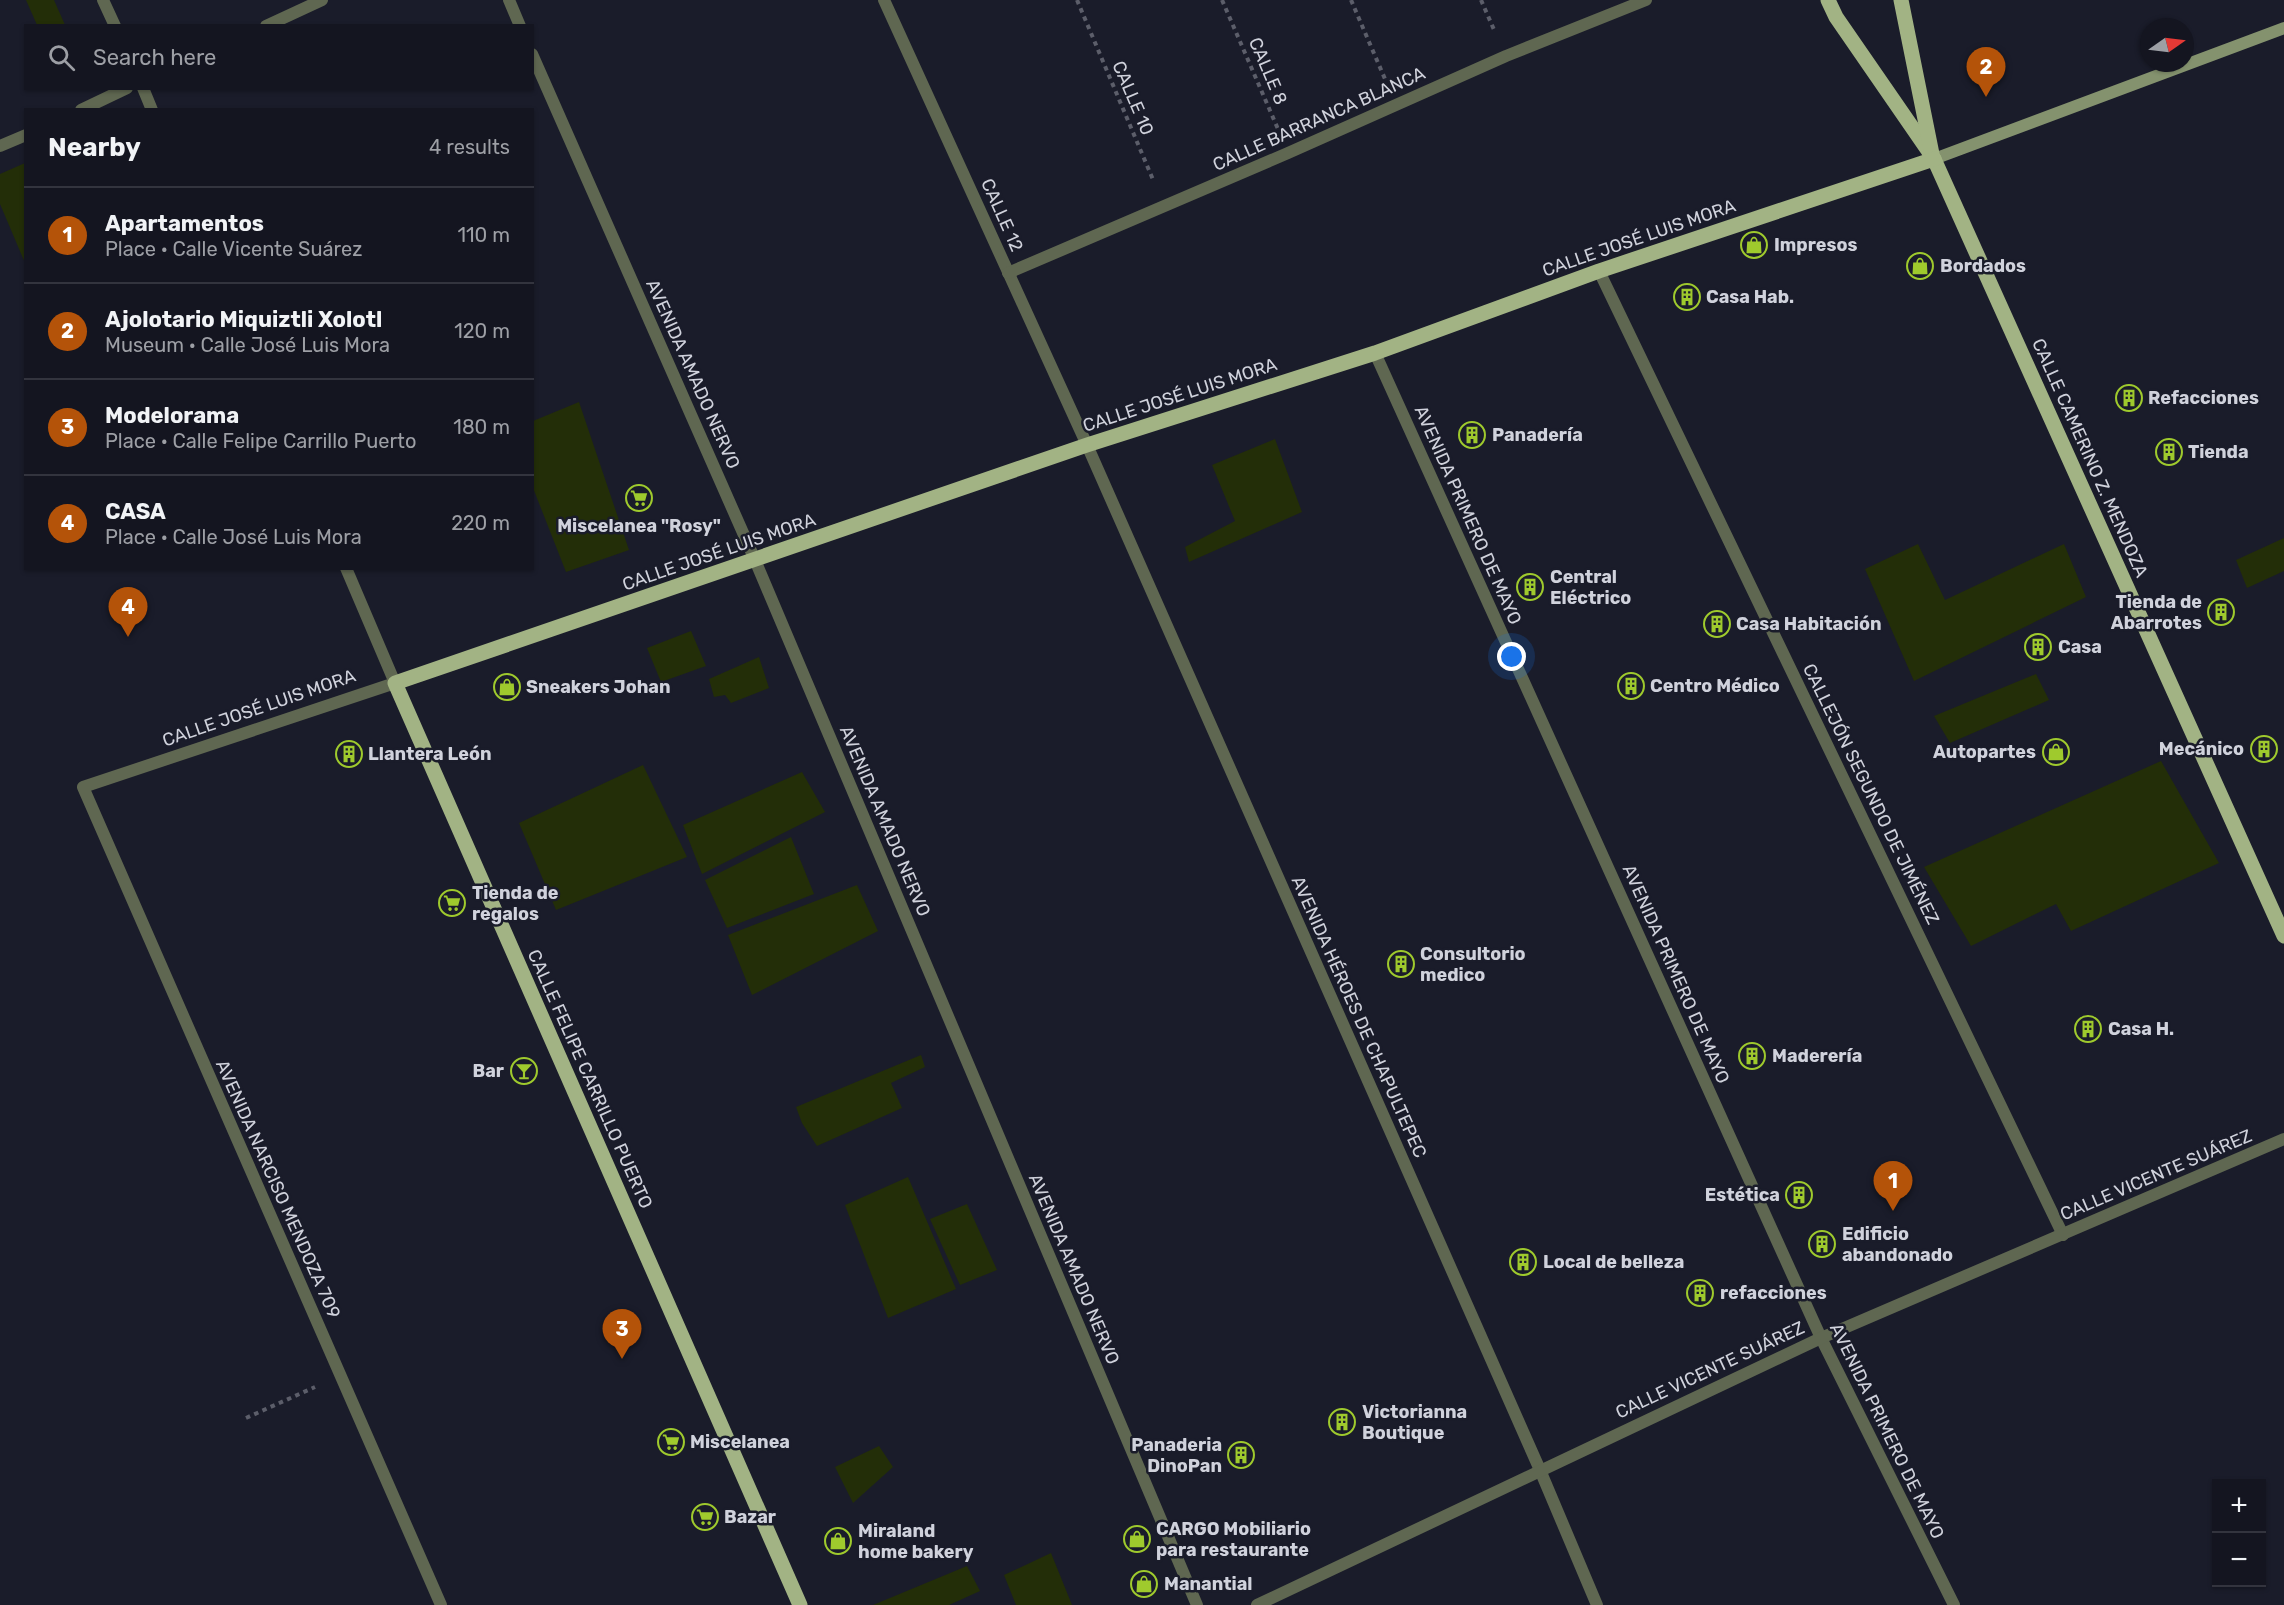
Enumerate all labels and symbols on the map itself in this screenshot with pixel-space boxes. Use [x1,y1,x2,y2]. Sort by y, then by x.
north arrow [2140,18,2194,72]
street label: CALLE 8 [1244,34,1292,108]
pin: 2 [1966,48,2006,97]
street label: CALLE 10 [1108,58,1158,138]
street label: CALLE BARRANCA BLANCA [1209,62,1429,176]
street label: CALLE 12 [976,175,1028,255]
street label: CALLE JOSÉ LUIS MORA [1539,195,1739,281]
shop icon: Impresos [1739,230,1769,260]
place label: Impresos [1774,234,1857,256]
shop icon: Bordados [1905,251,1935,281]
place label: Bordados [1940,255,2026,277]
street label: AVENIDA AMADO NERVO [641,276,745,472]
building icon: Casa Hab. [1672,282,1702,312]
place label: Casa Hab. [1706,286,1794,308]
street label: CALLE CAMERINO Z. MENDOZA [2027,335,2153,581]
street label: CALLE JOSÉ LUIS MORA [1080,353,1280,437]
building icon: Refacciones [2114,383,2144,413]
place label: Refacciones [2148,387,2259,409]
street label: AVENIDA PRIMERO DE MAYO [1410,402,1526,628]
building icon: Panadería [1457,420,1487,450]
place label: Panadería [1492,424,1583,446]
building icon: Tienda [2154,437,2184,467]
place label: Tienda [2188,441,2249,463]
supermarket icon: Miscelanea "Rosy" [624,483,654,513]
street label: CALLE JOSÉ LUIS MORA [619,509,819,595]
place label: Miscelanea "Rosy" [557,515,721,537]
place label: Central Eléctrico [1550,566,1631,609]
building icon: Central Eléctrico [1515,572,1545,602]
pin: 4 [108,588,148,637]
place label: Tienda de Abarrotes [2111,591,2202,634]
building icon: Tienda de Abarrotes [2206,597,2236,627]
building icon: Casa Habitación [1702,609,1732,639]
place label: Casa Habitación [1736,613,1882,635]
building icon: Casa [2023,632,2053,662]
place label: Casa [2058,636,2102,658]
your location [1497,642,1526,671]
street label: CALLEJÓN SEGUNDO DE JIMÉNEZ [1798,660,1944,928]
street label: CALLE JOSÉ LUIS MORA [159,665,359,751]
building icon: Centro Médico [1616,671,1646,701]
shop icon: Sneakers Johan [492,672,522,702]
place label: Centro Médico [1650,675,1780,697]
place label: Sneakers Johan [526,676,671,698]
street label: AVENIDA AMADO NERVO [835,722,935,920]
building icon: Mecánico [2249,734,2279,764]
shop icon: Autopartes [2041,737,2071,767]
place label: Mecánico [2159,738,2244,760]
building icon: Llantera León [334,739,364,769]
place label: Autopartes [1933,741,2036,763]
place label: Llantera León [368,743,491,765]
street label: AVENIDA PRIMERO DE MAYO [1618,861,1734,1087]
street label: AVENIDA HÉROES DE CHAPULTEPEC [1287,873,1431,1161]
place label: Tienda de regalos [472,882,559,925]
supermarket icon: Tienda de regalos [437,888,467,918]
place label: Consultorio medico [1420,943,1526,986]
street label: CALLE FELIPE CARRILLO PUERTO [523,946,657,1212]
building icon: Consultorio medico [1386,949,1416,979]
building icon: Casa H. [2073,1014,2103,1044]
place label: Casa H. [2108,1018,2174,1040]
building icon: Maderería [1737,1041,1767,1071]
place label: Maderería [1772,1045,1862,1067]
street label: AVENIDA NARCISO MENDOZA 709 [211,1056,345,1322]
bar icon: Bar [509,1056,539,1086]
place label: Bar [473,1060,504,1082]
street label: CALLE VICENTE SUÁREZ [2057,1125,2255,1225]
pin: 1 [1874,1162,1912,1211]
street label: AVENIDA AMADO NERVO [1024,1170,1124,1368]
building icon: Estética [1784,1180,1814,1210]
place label: Estética [1705,1184,1780,1206]
place label: Edificio abandonado [1842,1223,1953,1266]
building icon: Edificio abandonado [1807,1229,1837,1259]
building icon: Local de belleza [1508,1247,1538,1277]
place label: Local de belleza [1543,1251,1684,1273]
building icon: refacciones [1685,1278,1715,1308]
place label: refacciones [1720,1282,1827,1304]
pin: 3 [602,1310,642,1359]
street label: CALLE VICENTE SUÁREZ [1612,1316,1808,1423]
street label: AVENIDA PRIMERO DE MAYO [1825,1319,1949,1543]
place label: Victorianna Boutique [1362,1401,1467,1444]
building icon: Victorianna Boutique [1327,1407,1357,1437]
supermarket icon: Miscelanea [656,1427,686,1457]
place label: Miscelanea [690,1431,790,1453]
place label: Panaderia DinoPan [1131,1434,1222,1477]
building icon: Panaderia DinoPan [1226,1440,1256,1470]
supermarket icon: Bazar [690,1502,720,1532]
place label: Bazar [724,1506,776,1528]
place label: CARGO Mobiliario para restaurante [1156,1518,1311,1561]
place label: Miraland home bakery [858,1520,974,1563]
shop icon: CARGO Mobiliario para restaurante [1122,1524,1152,1554]
shop icon: Miraland home bakery [823,1526,853,1556]
shop icon: Manantial [1129,1569,1159,1599]
place label: Manantial [1164,1573,1253,1595]

